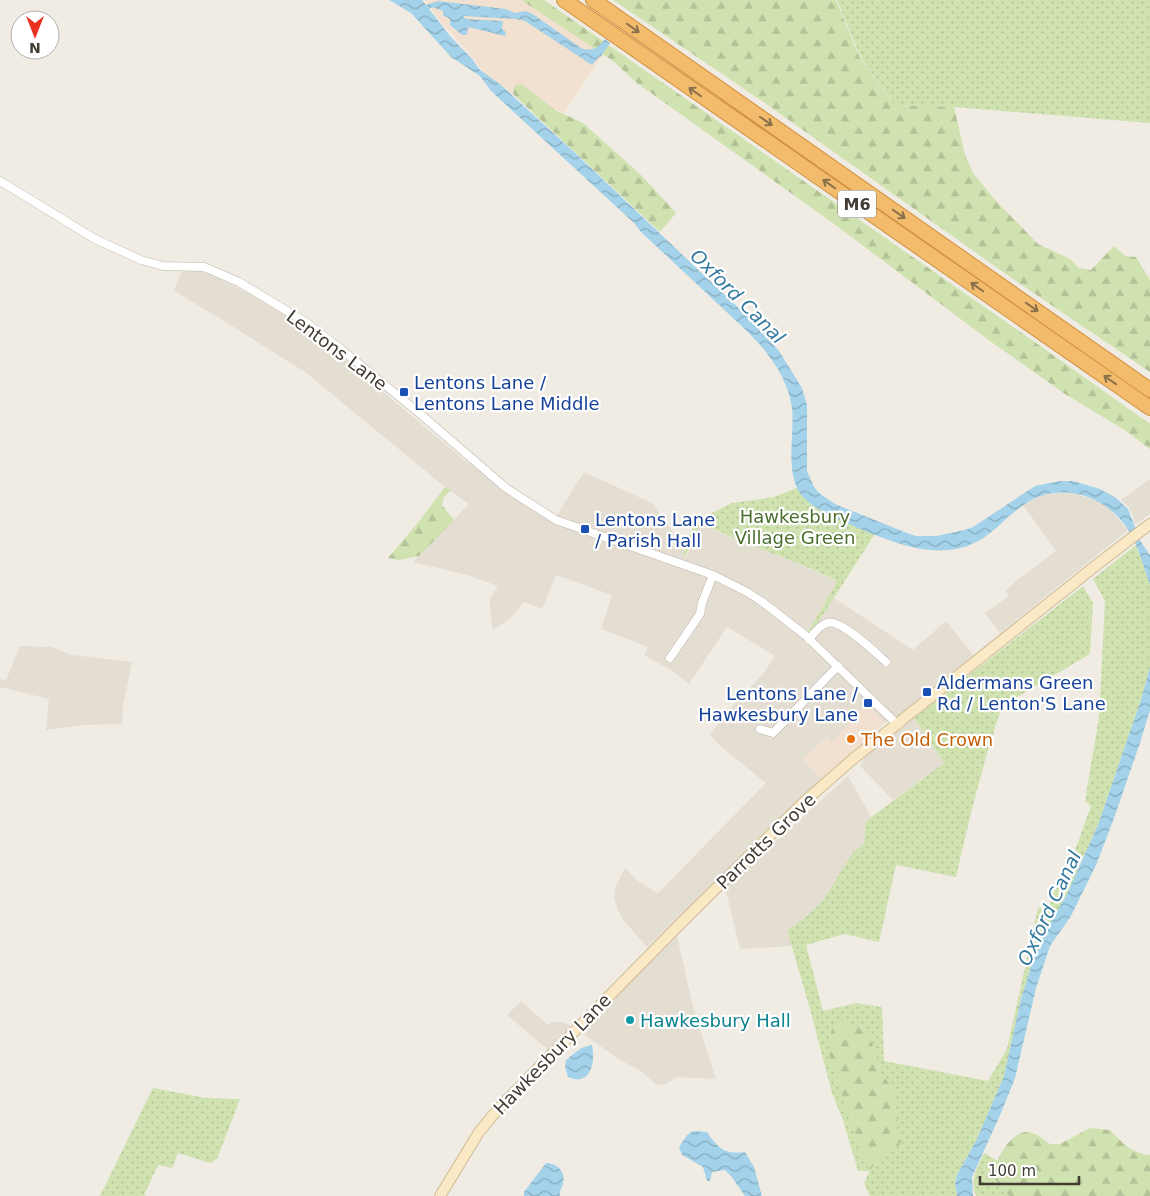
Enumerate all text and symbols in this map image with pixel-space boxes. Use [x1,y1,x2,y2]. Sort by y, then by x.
north arrow [10,10,60,60]
one-way arrow [626,23,640,33]
text: N [29,40,41,56]
one-way arrow [689,87,703,97]
one-way arrow [759,116,773,126]
one-way arrow [822,179,836,189]
road number: M6 [838,190,876,218]
one-way arrow [892,209,906,219]
water label: Oxford Canal [686,244,790,348]
one-way arrow [970,282,984,292]
one-way arrow [1025,302,1039,312]
street label: Lentons Lane [283,305,391,395]
place label: Lentons Lane / Lentons Lane Middle [414,372,600,414]
one-way arrow [1103,375,1117,385]
marker: Lentons Lane / Lentons Lane Middle [398,386,410,398]
park label: Hawkesbury Village Green [735,506,855,548]
place label: Lentons Lane / Parish Hall [595,509,715,551]
marker: Lentons Lane / Parish Hall [579,523,591,535]
place label: Aldermans Green Rd / Lenton'S Lane [937,672,1106,714]
place label: Lentons Lane / Hawkesbury Lane [698,683,859,725]
marker: Aldermans Green Rd / Lenton'S Lane [921,686,933,698]
marker: Lentons Lane / Hawkesbury Lane [862,697,874,709]
place label: The Old Crown [860,729,993,750]
marker: The Old Crown [845,733,857,745]
street label: Parrotts Grove [712,789,820,893]
water label: Oxford Canal [1013,846,1086,969]
street label: Hawkesbury Lane [489,989,615,1119]
place label: Hawkesbury Hall [640,1010,791,1031]
marker: Hawkesbury Hall [624,1014,636,1026]
scale bar [980,1154,1079,1186]
text: 100 m [988,1162,1036,1180]

